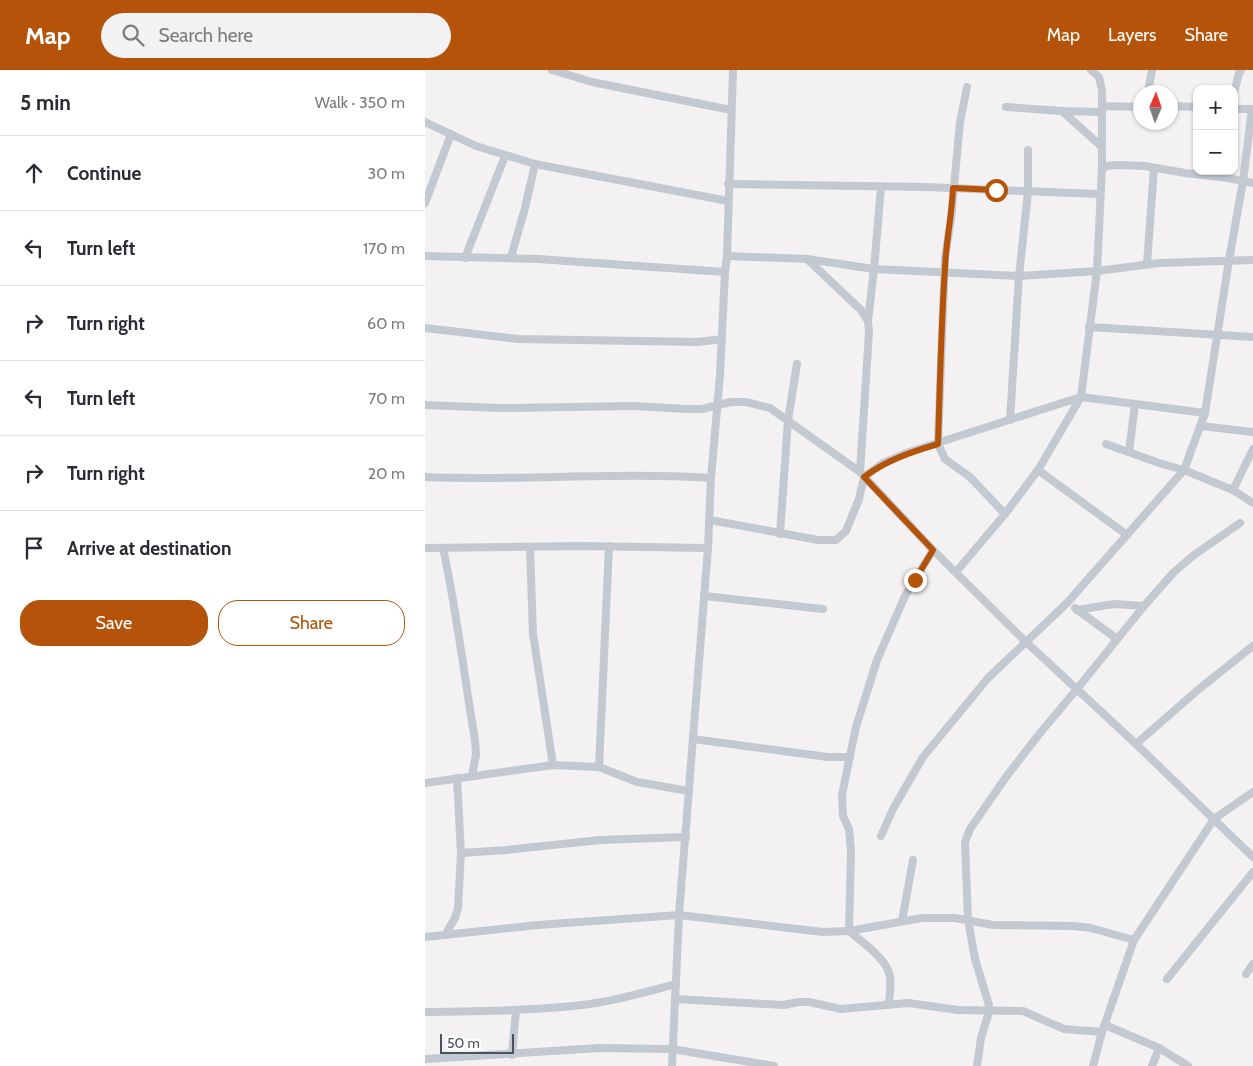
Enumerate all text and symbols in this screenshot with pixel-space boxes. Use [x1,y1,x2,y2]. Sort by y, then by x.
search box [101,13,451,58]
text: Map [25,21,71,50]
icon: search [119,21,147,49]
text: Search here [159,24,253,47]
text: Map [1047,24,1080,46]
text: Layers [1108,24,1157,46]
text: Share [1185,24,1228,46]
north arrow [1133,85,1178,130]
map controls [1193,85,1238,175]
button: + [1193,85,1238,130]
text: 5 min [20,90,71,115]
text: Walk · 350 m [315,93,405,112]
button: − [1193,130,1238,175]
icon: ahead [20,159,48,187]
text: Continue [67,162,141,185]
text: 30 m [368,164,405,183]
route start [985,179,1008,202]
icon: left [20,234,48,262]
text: Turn left [67,237,135,260]
text: 170 m [363,239,405,258]
icon: right [20,309,48,337]
text: Turn right [67,312,145,335]
text: 60 m [367,314,405,333]
icon: left [20,384,48,412]
text: Turn left [67,387,135,410]
text: 70 m [368,389,405,408]
icon: right [20,459,48,487]
text: Turn right [67,462,145,485]
text: 20 m [368,464,405,483]
icon: arrive [20,534,48,562]
text: Arrive at destination [67,537,231,560]
route end [904,569,927,592]
button: Save [20,600,208,646]
button: Share [218,600,405,646]
scale bar [440,1031,514,1054]
text: 50 m [447,1034,480,1052]

